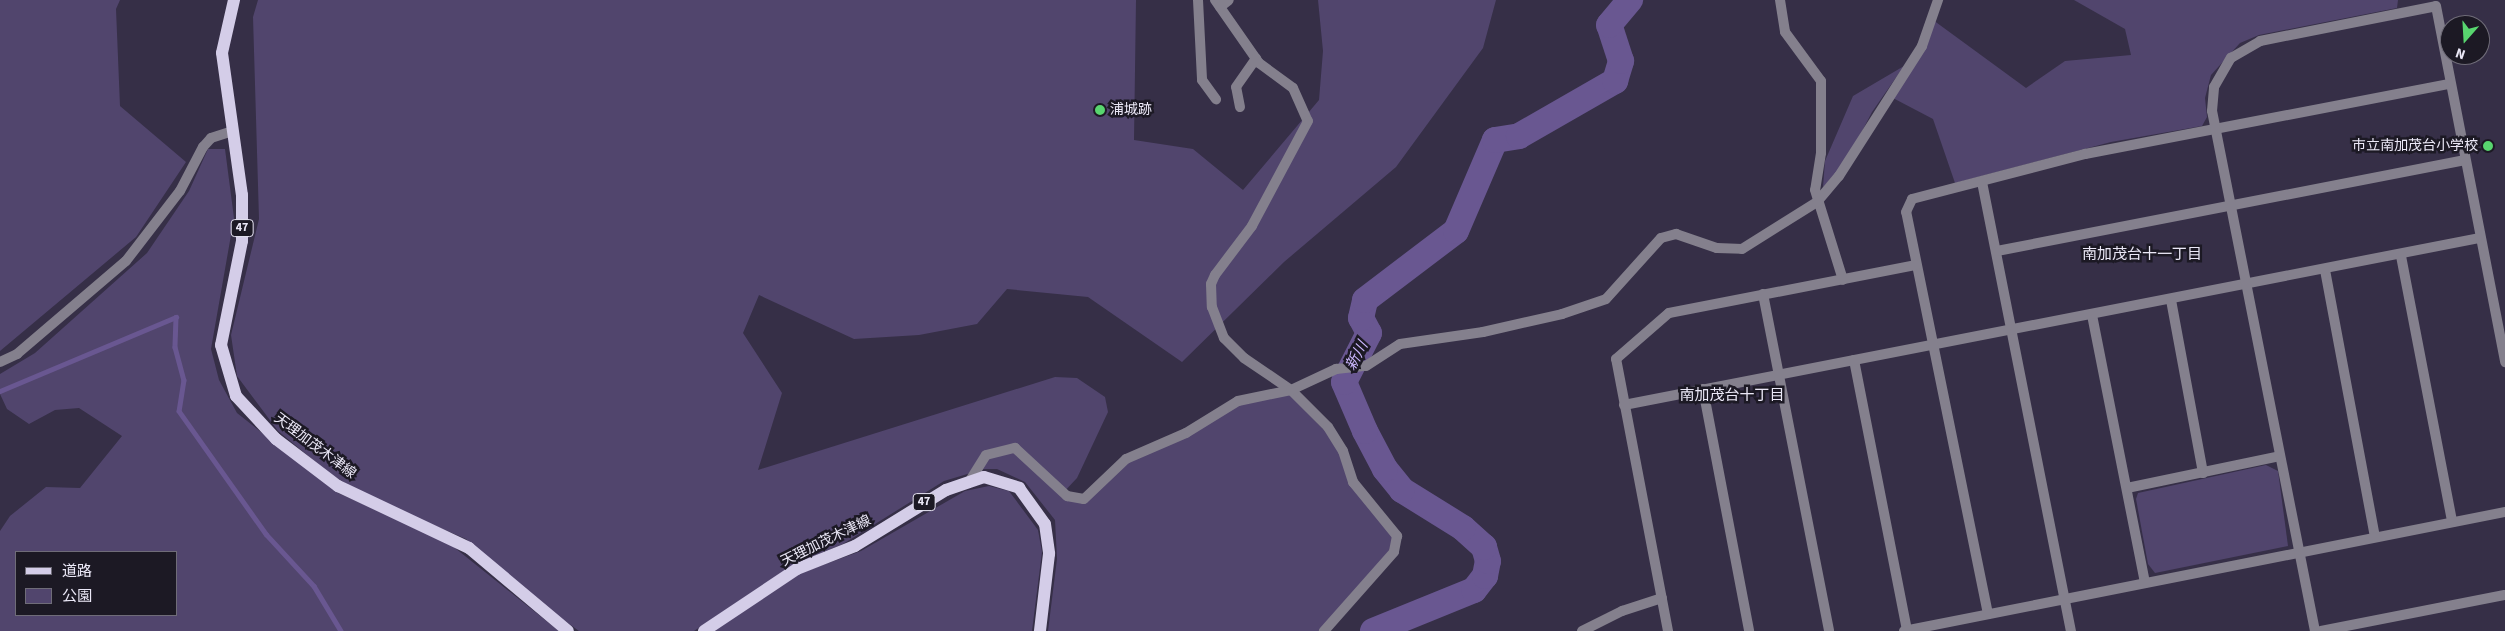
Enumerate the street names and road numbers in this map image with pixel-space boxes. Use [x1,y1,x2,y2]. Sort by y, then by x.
road number: 47 [230,218,254,238]
street label: 天理加茂木津線 [271,410,359,482]
road number: 47 [912,492,936,512]
street label: 天理加茂木津線 [778,512,874,570]

